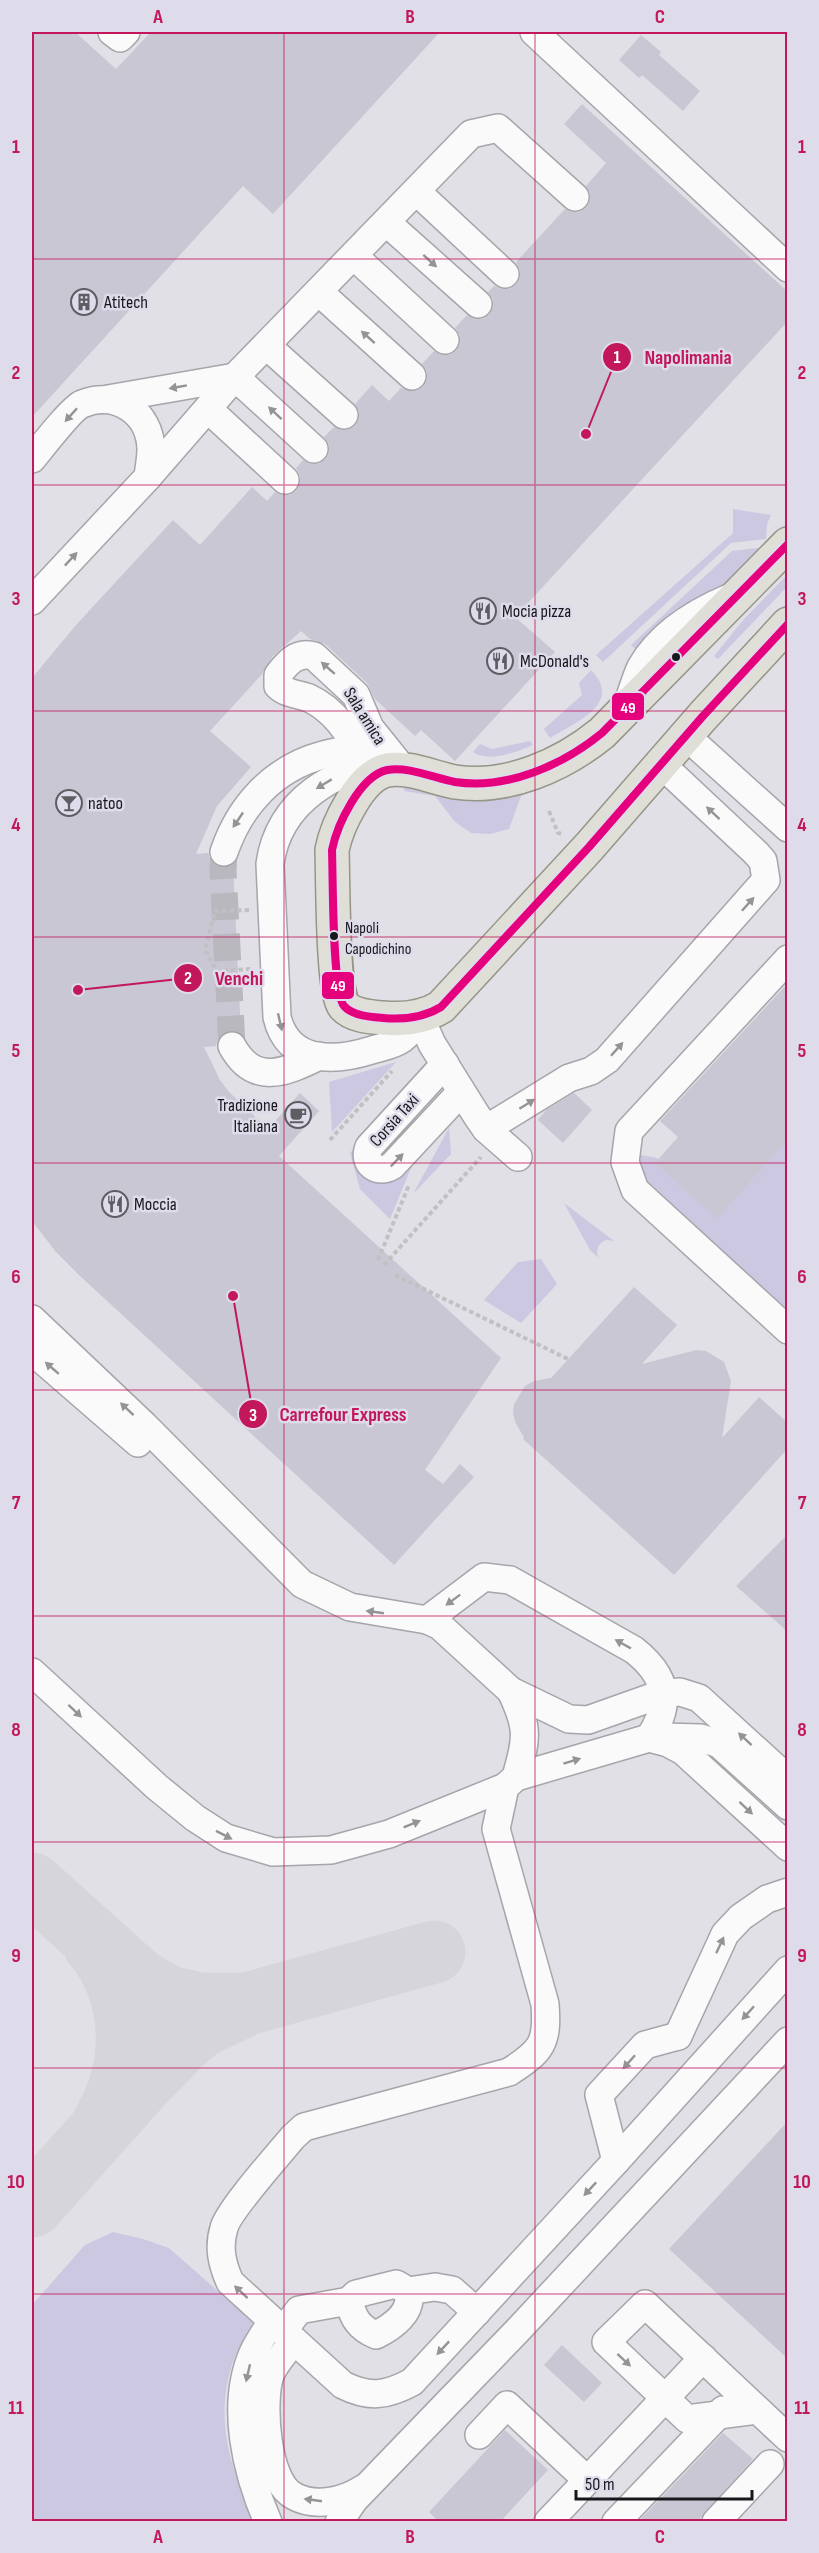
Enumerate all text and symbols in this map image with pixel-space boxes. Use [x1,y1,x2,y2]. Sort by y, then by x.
text: A [152,5,163,29]
text: B [405,5,415,29]
text: C [655,5,665,29]
text: 1 [12,135,20,159]
text: 1 [798,135,806,159]
one-way arrow [422,254,437,267]
building icon: Atitech [69,287,99,317]
place label: Atitech [103,292,148,313]
one-way arrow [361,330,376,344]
callout: Napolimania [602,338,743,376]
text: Napolimania [644,346,732,370]
text: 1 [613,347,621,368]
text: 2 [12,361,20,385]
text: 2 [798,361,806,385]
one-way arrow [168,382,187,391]
one-way arrow [267,406,282,420]
one-way arrow [65,407,78,422]
one-way arrow [64,552,78,566]
text: 3 [12,587,21,611]
text: 3 [798,587,807,611]
restaurant icon: Mocia pizza [468,596,498,626]
place label: Mocia pizza [502,601,571,622]
restaurant icon: McDonald's [485,646,515,676]
place label: McDonald's [520,651,589,672]
unlabelled marker [670,651,682,663]
one-way arrow [320,661,335,675]
street label: Sala amica [339,684,390,749]
line badge: 49 [611,692,645,721]
text: 49 [620,699,636,718]
one-way arrow [315,779,332,789]
bar icon: natoo [54,788,84,818]
place label: natoo [88,793,123,814]
one-way arrow [707,806,721,820]
one-way arrow [232,812,243,829]
text: 4 [11,813,21,837]
text: 4 [797,813,807,837]
one-way arrow [741,896,755,911]
place label: Napoli Capodichino [345,919,411,959]
marker: Napoli Capodichino [328,930,340,942]
callout: Venchi [173,959,275,997]
text: Venchi [215,967,263,991]
text: 2 [184,968,192,989]
line badge: 49 [321,971,355,1000]
text: 49 [330,977,346,996]
one-way arrow [275,1013,285,1031]
text: 5 [12,1039,21,1063]
text: 5 [798,1039,807,1063]
one-way arrow [610,1041,624,1056]
street label: Corsia Taxi [365,1090,423,1151]
place label: Tradizione Italiana [217,1095,278,1137]
one-way arrow [519,1098,535,1109]
cafe icon: Tradizione Italiana [283,1100,313,1130]
one-way arrow [390,1154,404,1168]
restaurant icon: Moccia [100,1189,130,1219]
place label: Moccia [134,1194,177,1215]
text: 6 [11,1265,21,1289]
text: 6 [797,1265,807,1289]
one-way arrow [45,1362,60,1375]
callout: Carrefour Express [238,1395,419,1433]
one-way arrow [121,1403,135,1417]
text: Carrefour Express [280,1403,407,1427]
text: 3 [249,1405,257,1426]
text: 7 [12,1491,21,1515]
text: 7 [798,1491,807,1515]
one-way arrow [445,1594,461,1607]
one-way arrow [365,1608,384,1617]
one-way arrow [614,1639,631,1649]
one-way arrow [67,1704,82,1718]
text: 8 [11,1718,21,1742]
text: 8 [797,1718,807,1742]
one-way arrow [737,1732,752,1746]
one-way arrow [563,1756,581,1765]
one-way arrow [738,1801,753,1815]
one-way arrow [403,1819,421,1829]
one-way arrow [215,1830,233,1840]
one-way arrow [715,1936,724,1953]
text: 9 [11,1944,21,1968]
text: 9 [797,1944,807,1968]
one-way arrow [742,2005,755,2020]
one-way arrow [622,2055,636,2070]
text: 10 [7,2170,25,2194]
text: 10 [793,2170,811,2194]
one-way arrow [583,2182,597,2197]
one-way arrow [233,2285,248,2299]
one-way arrow [437,2341,451,2355]
one-way arrow [617,2352,631,2366]
one-way arrow [242,2364,252,2383]
text: 11 [8,2396,24,2420]
text: 11 [794,2396,810,2420]
scale bar [576,2463,752,2501]
text: 50 m [585,2474,615,2495]
one-way arrow [303,2496,322,2505]
text: A [152,2525,163,2549]
text: B [405,2525,415,2549]
text: C [655,2525,665,2549]

